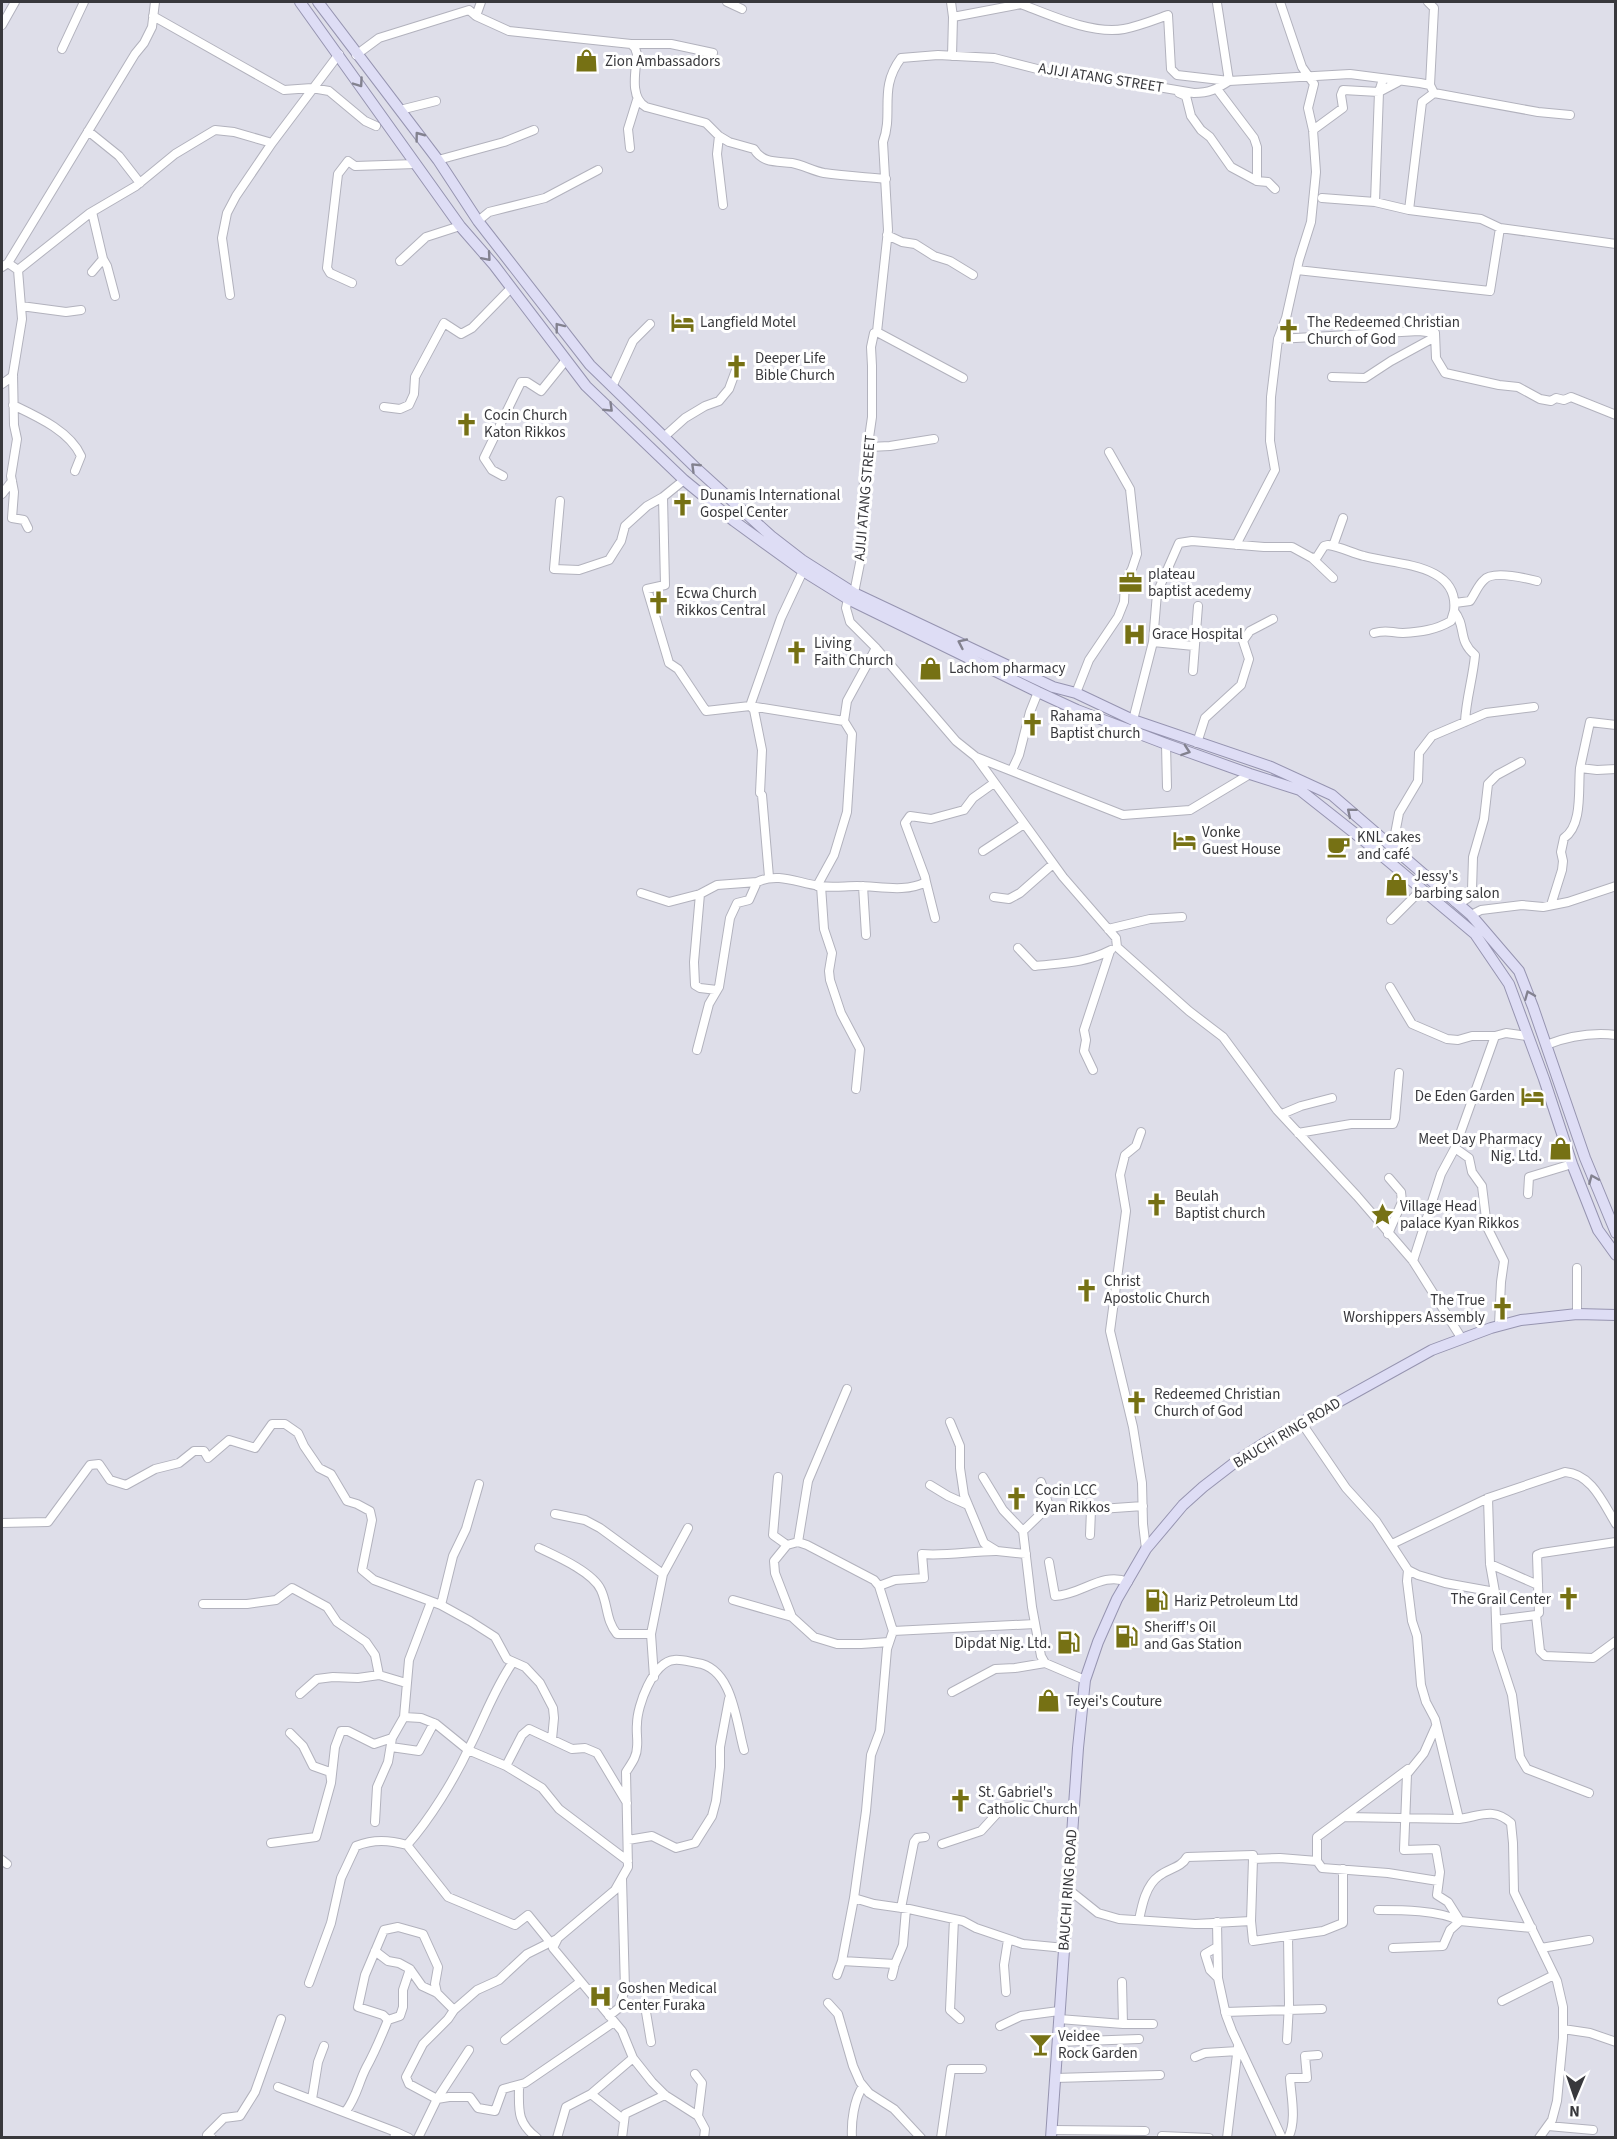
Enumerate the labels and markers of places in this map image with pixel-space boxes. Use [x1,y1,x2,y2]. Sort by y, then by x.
shop icon: Zion Ambassadors [574,48,600,74]
place label: Zion Ambassadors [605,51,720,72]
hotel icon: Langfield Motel [669,309,695,335]
place label: Langfield Motel [700,312,796,333]
place label: The Redeemed Christian Church of God [1307,312,1460,350]
church icon: The Redeemed Christian Church of God [1276,318,1302,344]
place label: Deeper Life Bible Church [755,348,835,386]
church icon: Deeper Life Bible Church [724,354,750,380]
place label: Cocin Church Katon Rikkos [484,405,567,443]
church icon: Cocin Church Katon Rikkos [453,411,479,437]
place label: Dunamis International Gospel Center [700,485,840,523]
church icon: Dunamis International Gospel Center [669,491,695,517]
place label: plateau baptist acedemy [1148,564,1251,602]
office icon: plateau baptist acedemy [1117,570,1143,596]
place label: Ecwa Church Rikkos Central [676,583,766,621]
church icon: Ecwa Church Rikkos Central [645,589,671,615]
hospital icon: Grace Hospital [1121,621,1147,647]
place label: Grace Hospital [1152,624,1243,645]
place label: Living Faith Church [814,633,893,671]
church icon: Living Faith Church [783,639,809,665]
shop icon: Lachom pharmacy [918,655,944,681]
place label: Lachom pharmacy [949,658,1066,679]
place label: Rahama Baptist church [1050,706,1140,744]
church icon: Rahama Baptist church [1019,712,1045,738]
place label: Vonke Guest House [1202,822,1281,860]
place label: KNL cakes and café [1357,827,1421,865]
hotel icon: Vonke Guest House [1171,828,1197,854]
cafe icon: KNL cakes and café [1326,833,1352,859]
place label: Jessy's barbing salon [1414,866,1500,904]
shop icon: Jessy's barbing salon [1383,872,1409,898]
hotel icon: De Eden Garden [1520,1083,1546,1109]
place label: De Eden Garden [1415,1086,1515,1107]
place label: Meet Day Pharmacy Nig. Ltd. [1418,1129,1542,1167]
shop icon: Meet Day Pharmacy Nig. Ltd. [1547,1135,1573,1161]
place label: Beulah Baptist church [1175,1186,1265,1224]
church icon: Beulah Baptist church [1144,1192,1170,1218]
place label: Village Head palace Kyan Rikkos [1400,1196,1519,1234]
place icon: Village Head palace Kyan Rikkos [1369,1202,1395,1228]
place label: Christ Apostolic Church [1104,1271,1210,1309]
church icon: Christ Apostolic Church [1073,1277,1099,1303]
place label: The True Worshippers Assembly [1343,1290,1485,1328]
church icon: The True Worshippers Assembly [1490,1296,1516,1322]
place label: Redeemed Christian Church of God [1154,1384,1280,1422]
church icon: Redeemed Christian Church of God [1123,1390,1149,1416]
place label: Cocin LCC Kyan Rikkos [1035,1480,1110,1518]
church icon: Cocin LCC Kyan Rikkos [1004,1486,1030,1512]
church icon: The Grail Center [1556,1586,1582,1612]
fuel station icon: Hariz Petroleum Ltd [1143,1588,1169,1614]
place label: The Grail Center [1450,1589,1552,1610]
place label: Hariz Petroleum Ltd [1174,1591,1298,1612]
place label: Sheriff's Oil and Gas Station [1144,1617,1242,1655]
fuel station icon: Sheriff's Oil and Gas Station [1113,1623,1139,1649]
fuel station icon: Dipdat Nig. Ltd. [1056,1630,1082,1656]
place label: Dipdat Nig. Ltd. [954,1633,1051,1654]
shop icon: Teyei's Couture [1035,1688,1061,1714]
place label: Teyei's Couture [1066,1691,1162,1712]
place label: St. Gabriel's Catholic Church [978,1782,1078,1820]
church icon: St. Gabriel's Catholic Church [947,1788,973,1814]
place label: Goshen Medical Center Furaka [618,1978,717,2016]
hospital icon: Goshen Medical Center Furaka [587,1984,613,2010]
place label: Veidee Rock Garden [1058,2026,1138,2064]
bar icon: Veidee Rock Garden [1027,2032,1053,2058]

